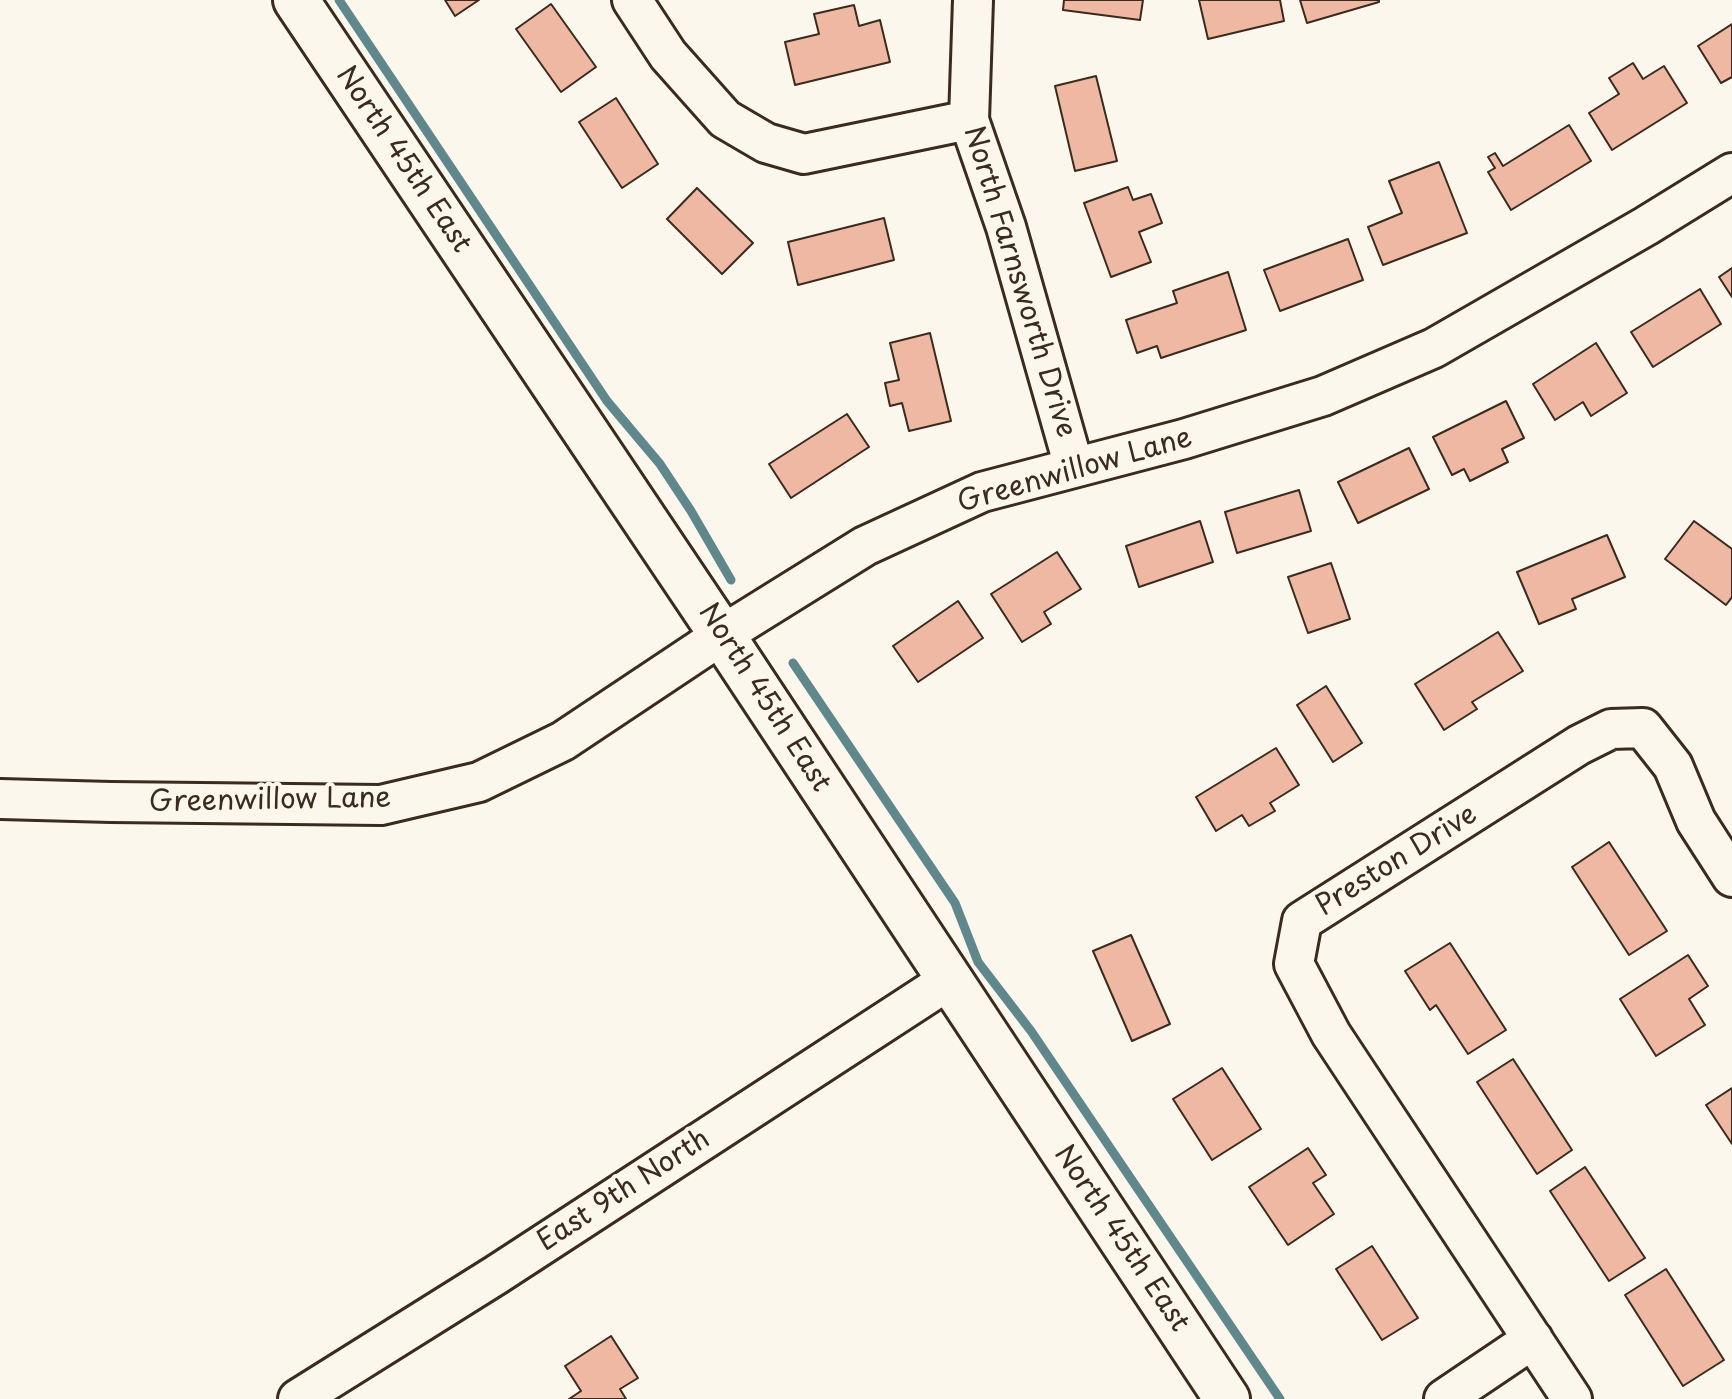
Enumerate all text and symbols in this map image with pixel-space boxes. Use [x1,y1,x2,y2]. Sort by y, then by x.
street label: North 45th East [328,60,478,260]
street label: North Farnsworth Drive [956,122,1082,442]
street label: Greenwillow Lane [954,421,1196,521]
street label: North 45th East [691,597,837,799]
street label: Greenwillow Lane [149,782,391,820]
street label: Preston Drive [1311,798,1483,924]
street label: East 9th North [532,1123,716,1259]
street label: North 45th East [1046,1139,1196,1339]

